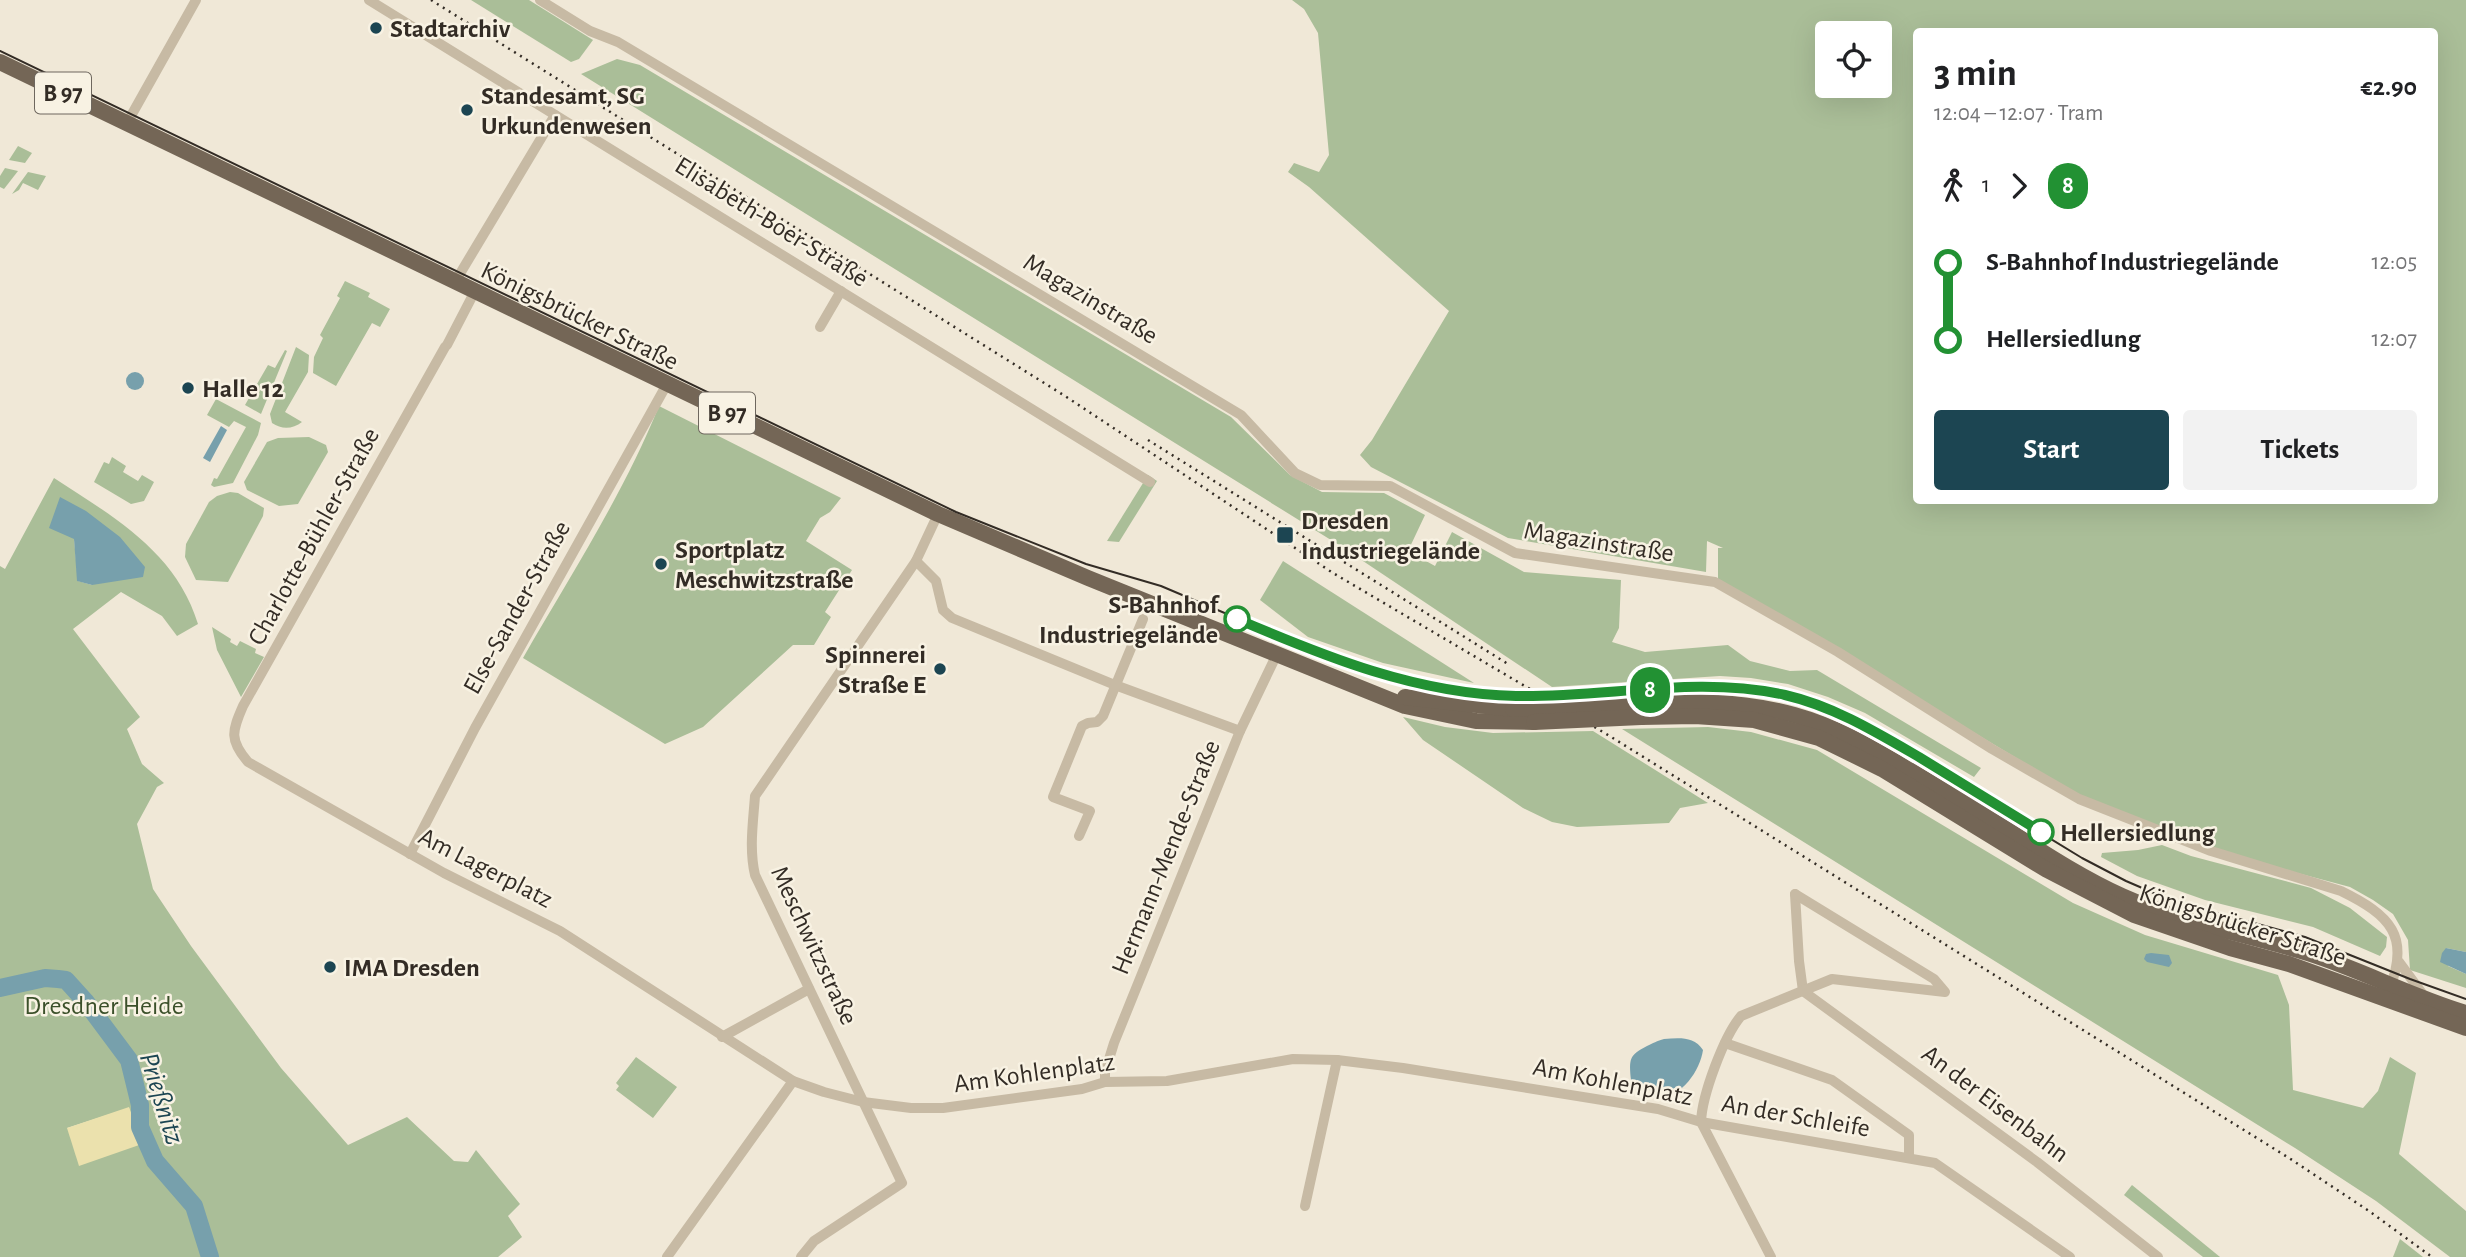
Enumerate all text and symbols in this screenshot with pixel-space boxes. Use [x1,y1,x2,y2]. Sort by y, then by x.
place label: Stadtarchiv [390,16,511,42]
marker: Stadtarchiv [368,20,384,36]
map controls [1815,21,1892,98]
button: locate [1815,21,1892,98]
text: 3 min [1934,55,2017,93]
road number: B 97 [35,72,91,114]
text: €2.90 [2361,74,2417,100]
place label: Standesamt, SG Urkundenwesen [481,83,651,139]
marker: Standesamt, SG Urkundenwesen [459,102,475,118]
text: 12:04 – 12:07 · Tram [1934,102,2103,125]
street label: Elisabeth-Boer-Straße [670,152,873,292]
icon: walk [1934,167,1972,205]
icon: forward [2000,167,2038,205]
text: 1 [1982,174,1990,197]
text: 8 [2062,174,2074,198]
street label: Magazinstraße [1019,249,1162,349]
text: S-Bahnhof Industriegelände [1986,249,2279,275]
text: 12:05 [2372,251,2417,274]
street label: Königsbrücker Straße [477,257,682,375]
text: Hellersiedlung [1986,326,2140,352]
text: 12:07 [2372,328,2417,351]
place label: Halle 12 [202,376,284,402]
marker: Halle 12 [180,380,196,396]
road number: B 97 [699,392,755,434]
button: Start [1934,410,2169,490]
button: Tickets [2183,410,2417,490]
street label: Charlotte-Bühler-Straße [243,424,384,649]
place label: Dresden Industriegelände [1301,508,1480,564]
street label: Else-Sander-Straße [459,517,575,698]
street label: Magazinstraße [1522,517,1676,567]
marker: Dresden Industriegelände [1275,525,1295,545]
place label: Sportplatz Meschwitzstraße [675,537,853,593]
marker: Sportplatz Meschwitzstraße [653,556,669,572]
place label: S-Bahnhof Industriegelände [1039,592,1220,648]
marker: S-Bahnhof Industriegelände [1224,606,1250,632]
place label: Spinnerei Straße E [825,642,926,698]
marker: Spinnerei Straße E [932,661,948,677]
line badge: 8 [1627,667,1673,713]
text: 8 [1644,678,1656,702]
street label: Hermann-Mende-Straße [1107,737,1225,978]
marker: Hellersiedlung [2028,819,2054,845]
place label: Hellersiedlung [2060,820,2215,846]
street label: Am Lagerplatz [414,823,557,913]
street label: Meschwitzstraße [766,862,862,1029]
street label: Königsbrücker Straße [2136,879,2349,971]
place label: IMA Dresden [344,955,480,981]
marker: IMA Dresden [322,959,338,975]
park label: Dresdner Heide [24,993,184,1019]
street label: An der Eisenbahn [1917,1040,2074,1167]
water label: Prießnitz [134,1049,188,1148]
street label: Am Kohlenplatz [952,1049,1116,1097]
street label: Am Kohlenplatz [1531,1054,1695,1110]
street label: An der Schleife [1720,1090,1872,1142]

